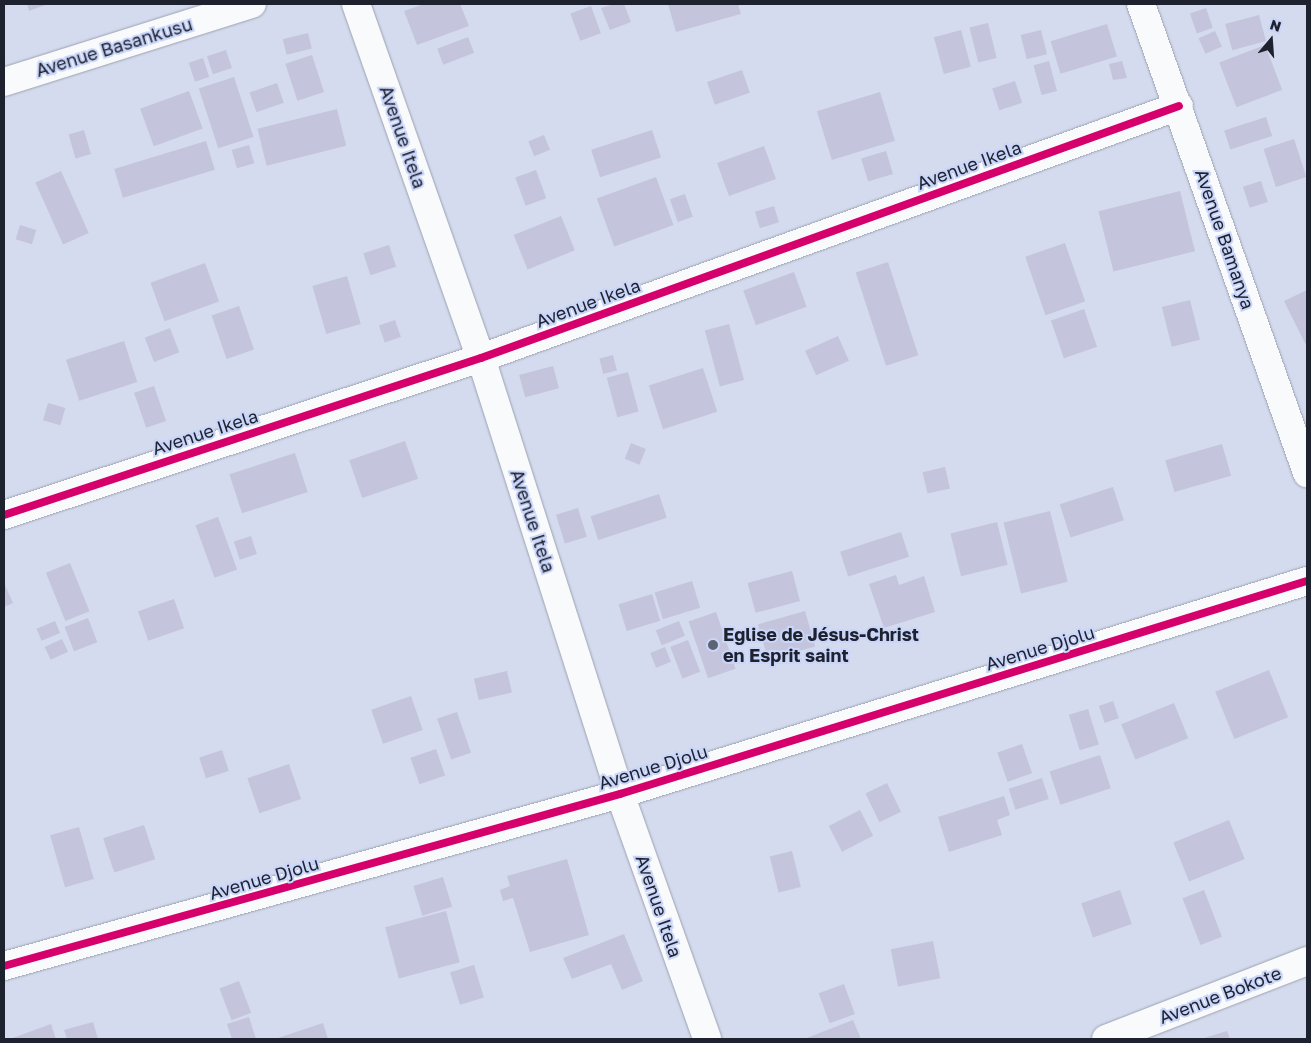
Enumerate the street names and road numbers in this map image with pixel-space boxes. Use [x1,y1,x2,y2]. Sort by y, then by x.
street label: Avenue Basankusu [33,13,195,81]
street label: Avenue Itela [375,83,431,191]
street label: Avenue Ikela [914,136,1024,194]
street label: Avenue Bamanya [1191,166,1259,312]
street label: Avenue Ikela [533,274,643,332]
street label: Avenue Ikela [149,405,261,459]
street label: Avenue Itela [506,467,560,575]
street label: Avenue Djolu [983,621,1097,675]
street label: Avenue Djolu [596,740,710,794]
street label: Avenue Djolu [207,852,321,904]
street label: Avenue Itela [631,852,687,960]
street label: Avenue Bokote [1156,962,1284,1028]

